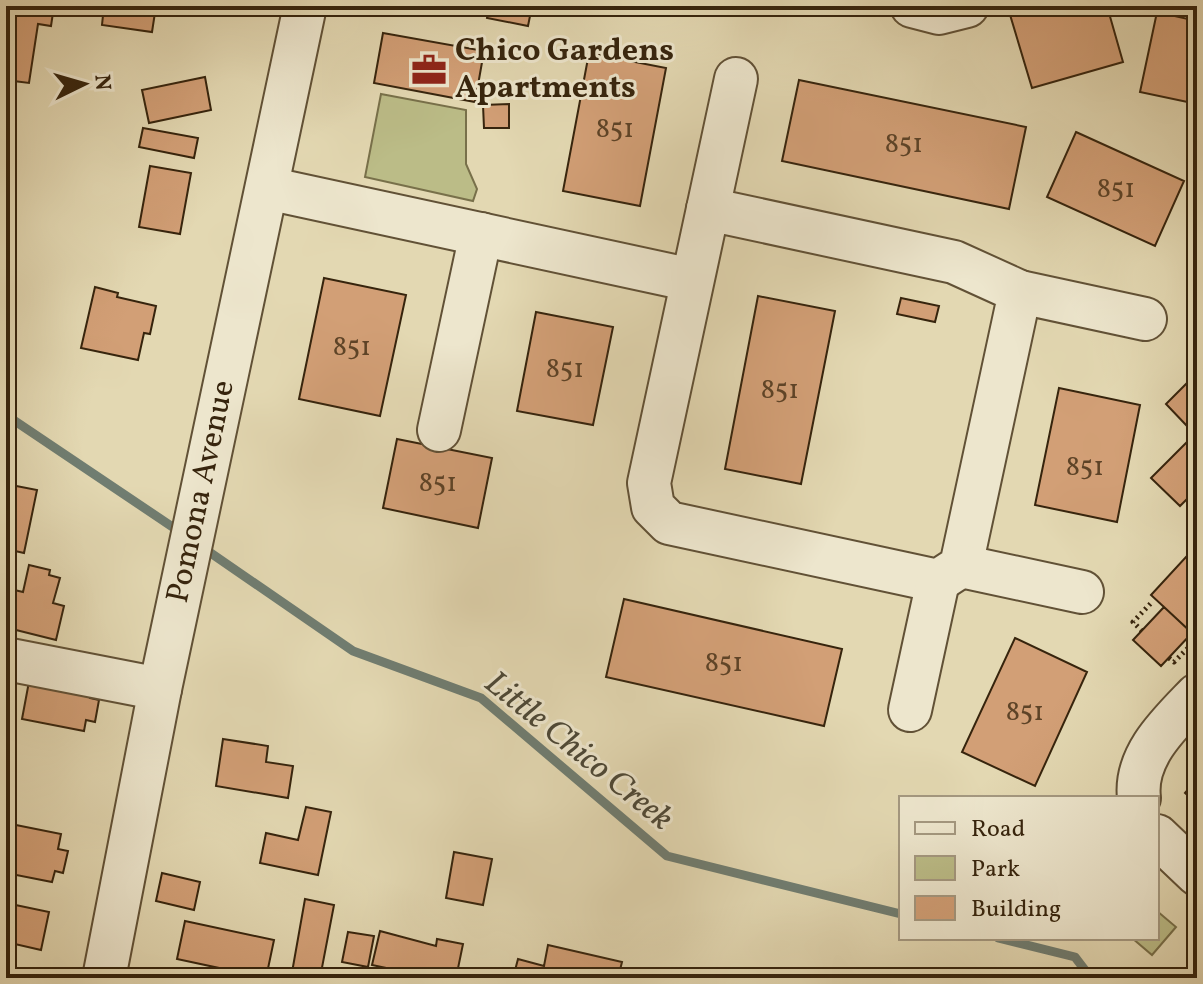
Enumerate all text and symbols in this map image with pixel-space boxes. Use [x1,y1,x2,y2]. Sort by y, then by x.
place label: Chico Gardens Apartments [455,30,674,111]
north arrow [44,44,124,124]
office icon: Chico Gardens Apartments [410,51,448,89]
text: N [85,73,118,92]
house number: 851 [596,110,634,149]
house number: 851 [885,125,923,164]
house number: 851 [1097,170,1135,209]
house number: 851 [333,328,371,367]
house number: 851 [546,350,584,389]
house number: 851 [761,371,799,410]
street label: Pomona Avenue [157,376,247,607]
house number: 851 [1066,448,1104,487]
house number: 851 [419,464,457,503]
house number: 851 [705,644,743,683]
water label: Little Chico Creek [474,661,682,843]
house number: 851 [1006,693,1044,732]
legend [899,796,1159,940]
text: Road [971,813,1025,847]
text: Park [971,853,1020,887]
text: Building [971,893,1061,927]

